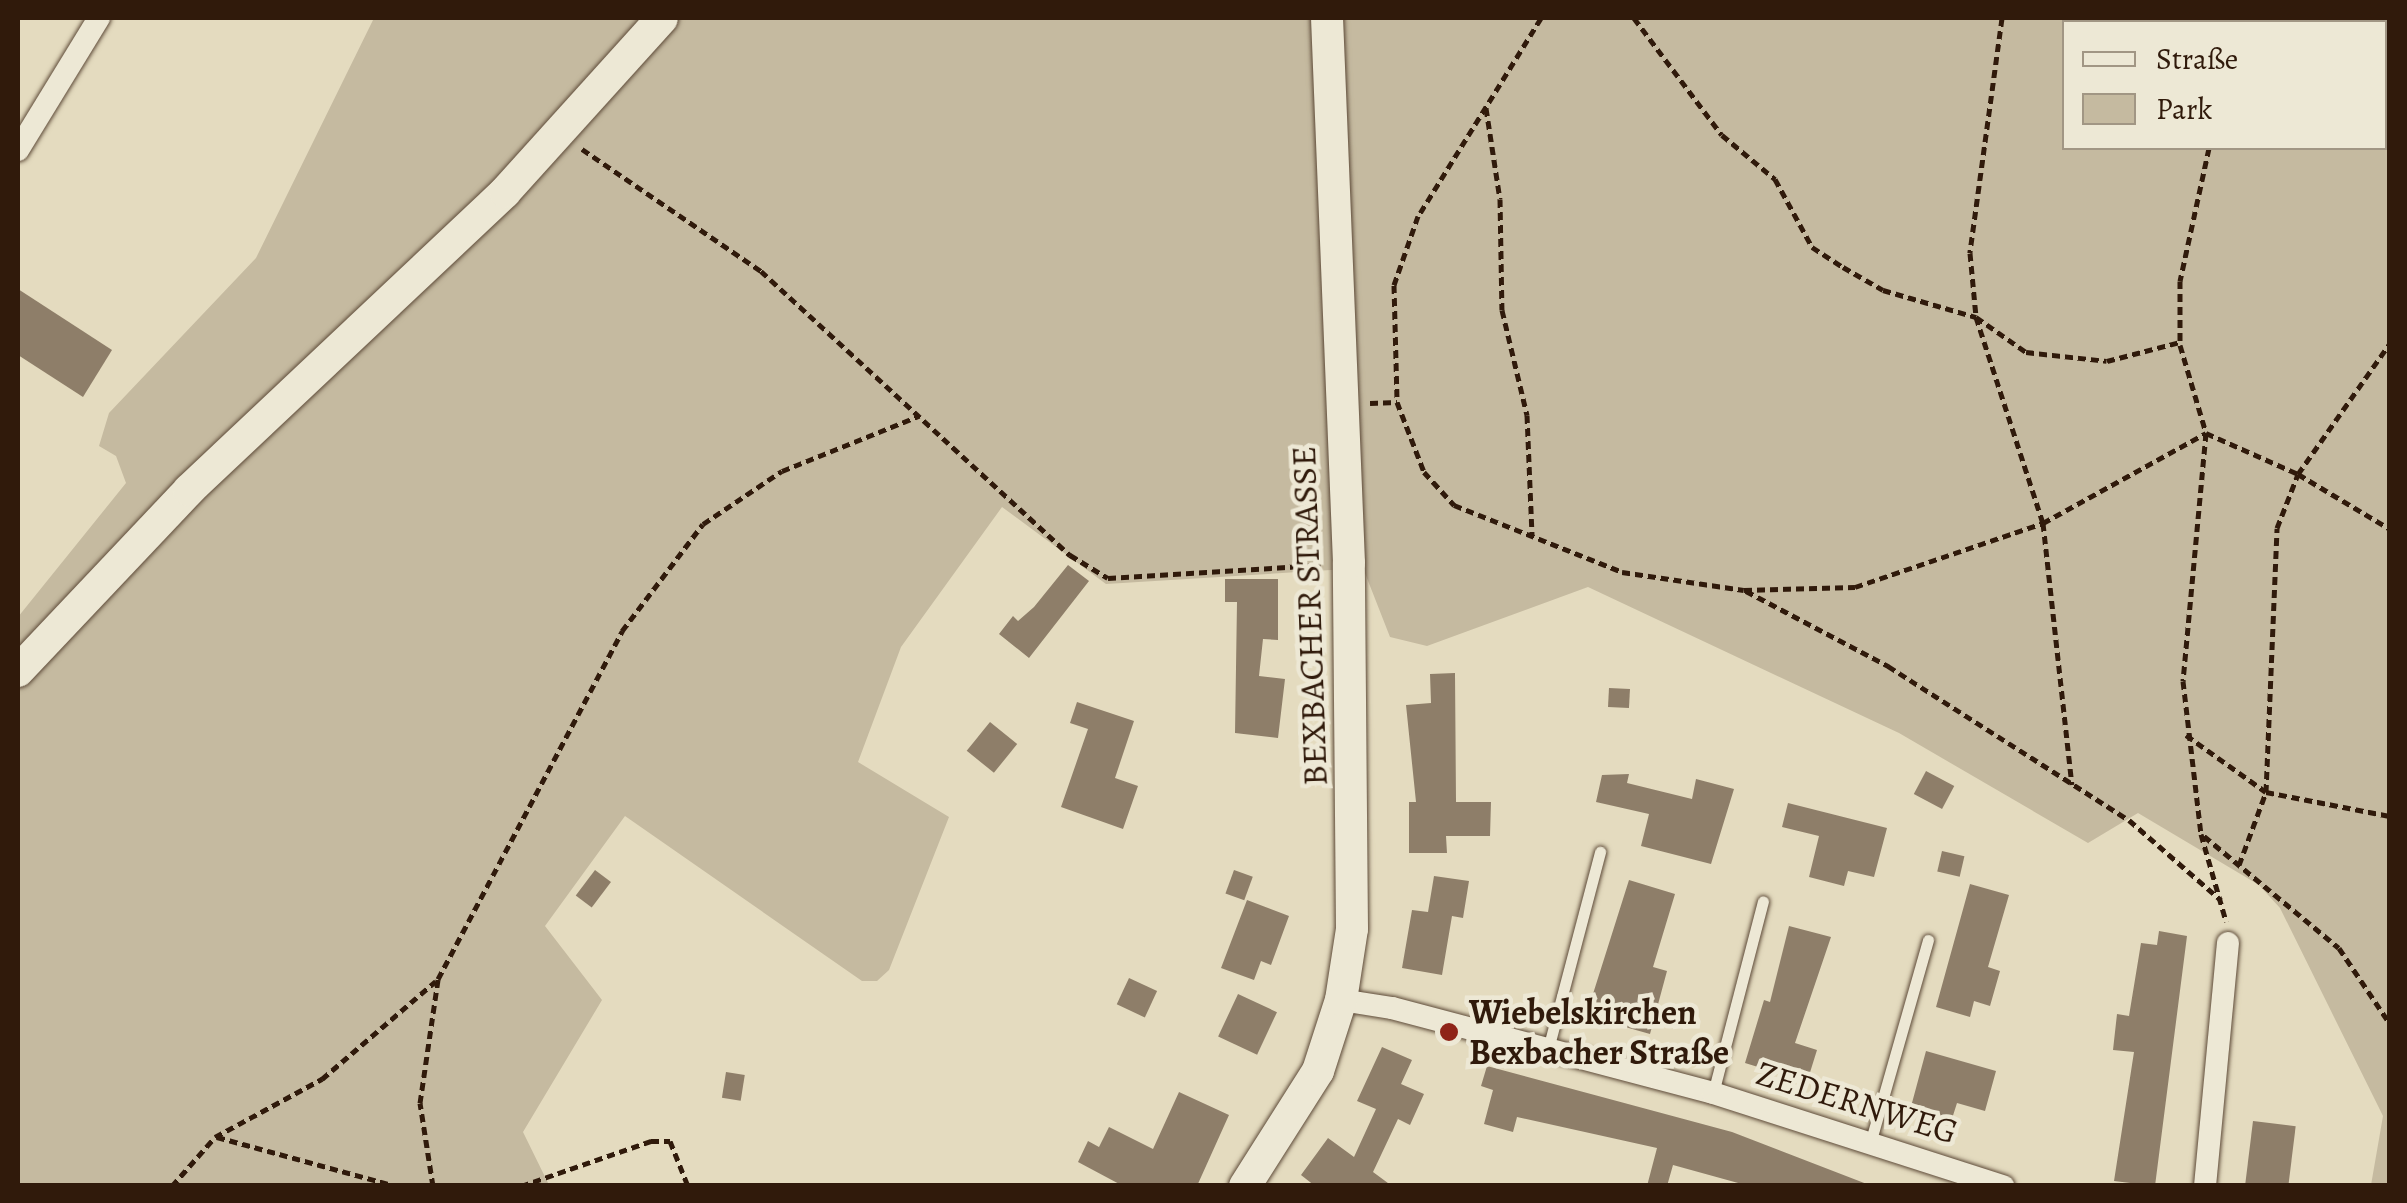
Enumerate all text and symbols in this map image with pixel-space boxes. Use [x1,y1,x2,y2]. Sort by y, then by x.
legend [2062,20,2387,150]
text: Straße [2156,39,2238,79]
text: Park [2156,89,2212,129]
street label: BEXBACHER STRASSE [1282,445,1336,787]
place label: Wiebelskirchen Bexbacher Straße [1469,991,1729,1073]
marker: Wiebelskirchen Bexbacher Straße [1438,1021,1460,1043]
street label: ZEDERNWEG [1751,1051,1963,1153]

